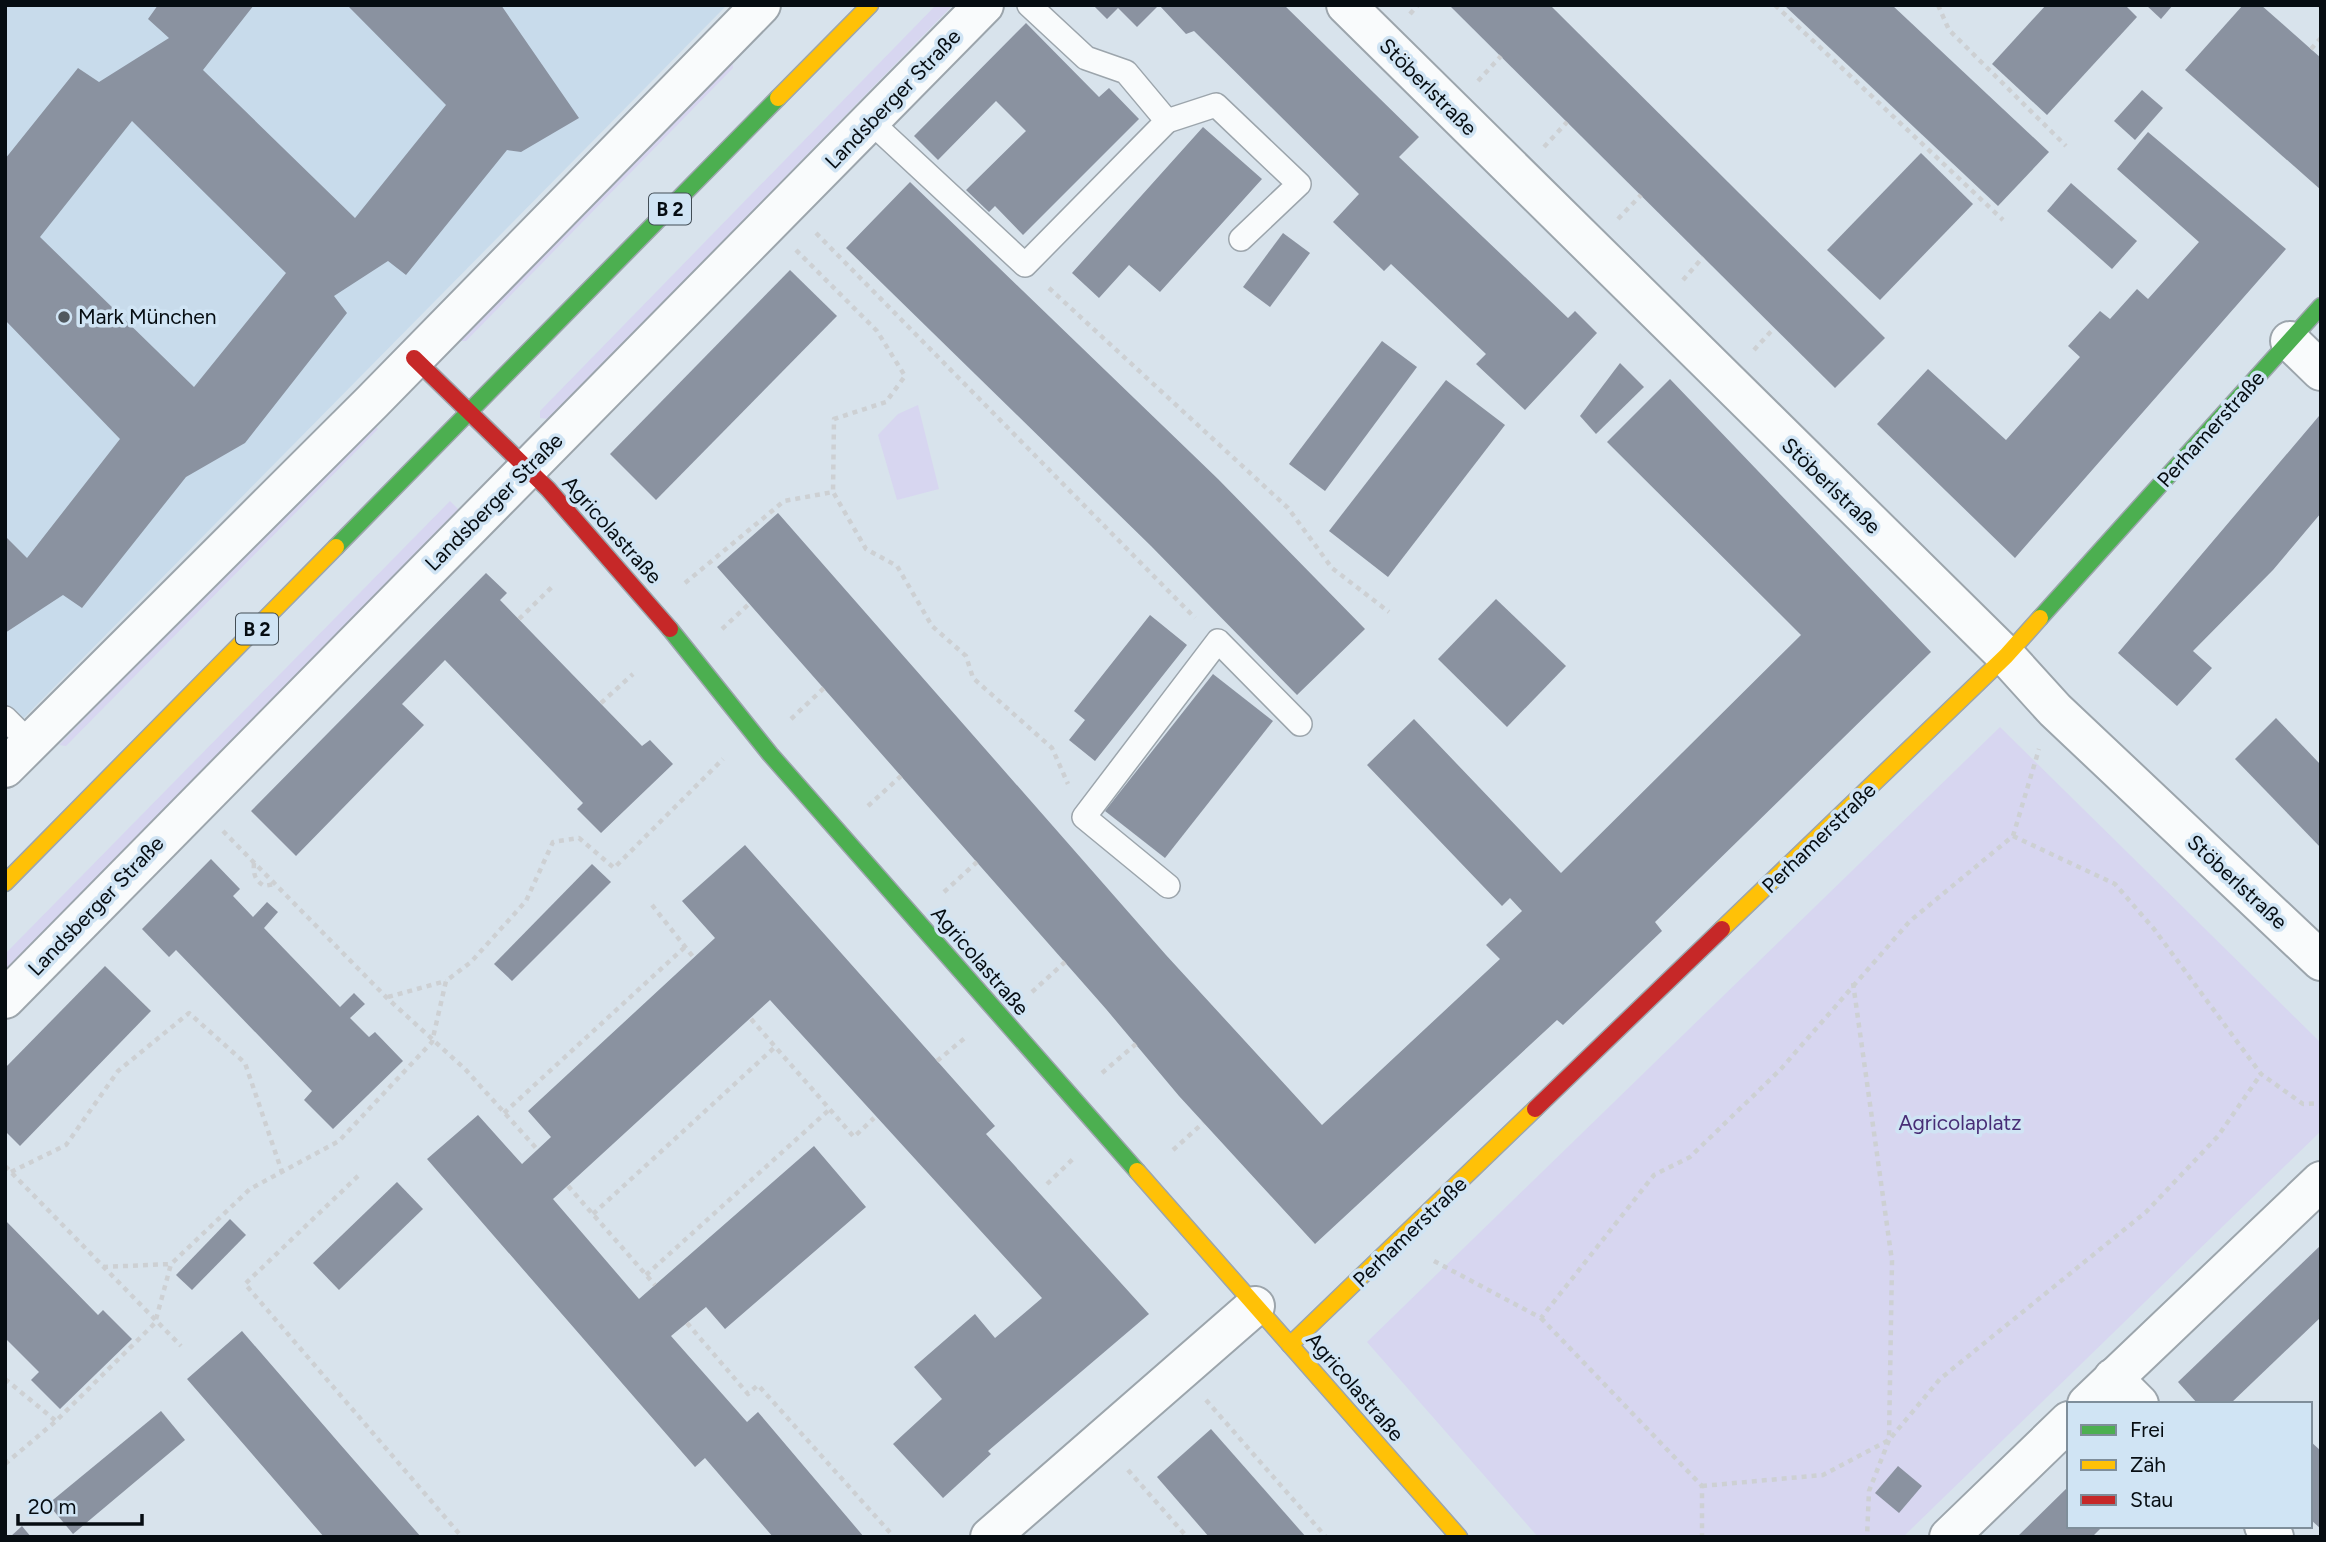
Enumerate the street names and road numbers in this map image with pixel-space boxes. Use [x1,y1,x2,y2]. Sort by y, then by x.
street label: Landsberger Straße [820,24,966,174]
street label: Stöberlstraße [1375,33,1482,140]
road number: B 2 [649,194,691,224]
street label: Perhamerstraße [2152,365,2270,492]
street label: Landsberger Straße [420,428,568,576]
street label: Stöberlstraße [1777,432,1886,539]
street label: Agricolastraße [558,471,667,589]
road number: B 2 [236,614,278,644]
street label: Perhamerstraße [1757,777,1881,898]
street label: Stöberlstraße [2182,829,2292,934]
street label: Landsberger Straße [23,831,169,981]
street label: Agricolastraße [926,901,1034,1020]
street label: Perhamerstraße [1348,1171,1472,1292]
street label: Agricolastraße [1301,1327,1409,1446]

